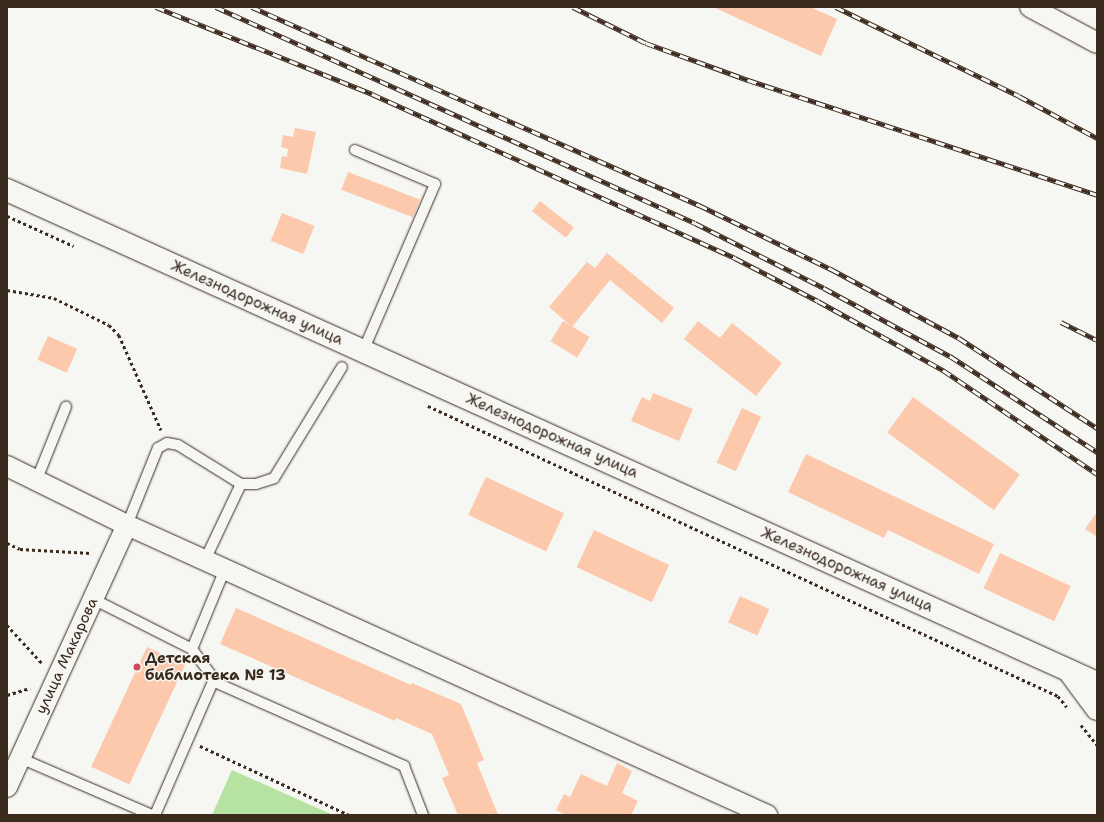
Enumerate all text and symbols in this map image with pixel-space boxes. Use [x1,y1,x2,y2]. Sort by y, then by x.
street label: Железнодорожная улица [168,257,346,349]
street label: Железнодорожная улица [463,390,641,482]
street label: Железнодорожная улица [758,524,936,616]
street label: улица Макарова [32,595,102,717]
place label: Детская библиотека № 13 [145,649,286,684]
marker: Детская библиотека № 13 [132,662,142,672]

